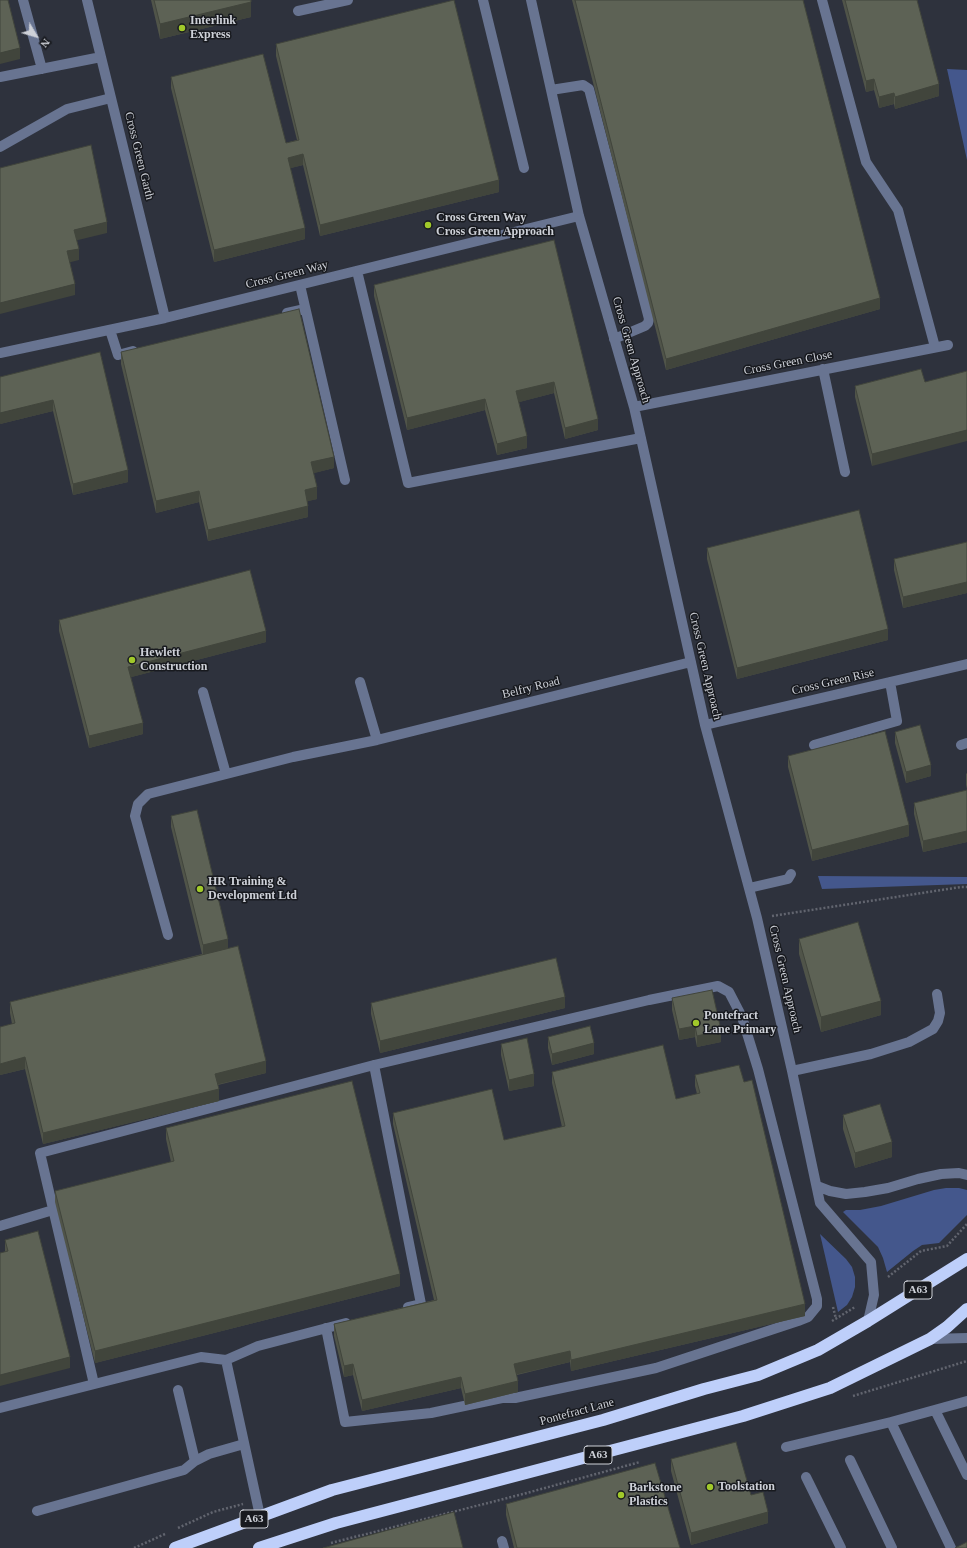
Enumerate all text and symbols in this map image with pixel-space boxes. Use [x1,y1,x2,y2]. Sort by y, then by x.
place label: Interlink Express [190,14,236,42]
north arrow [16,16,56,56]
marker: Interlink Express [177,23,187,33]
text: N [38,37,53,50]
street label: Cross Green Garth [121,111,157,201]
place label: Cross Green Way Cross Green Approach [436,211,554,239]
marker: Cross Green Way Cross Green Approach [423,220,433,230]
street label: Cross Green Way [244,258,330,292]
street label: Cross Green Approach [609,295,653,405]
street label: Cross Green Close [742,347,834,379]
street label: Cross Green Approach [686,611,724,721]
place label: Hewlett Construction [140,646,207,674]
marker: Hewlett Construction [127,655,137,665]
street label: Cross Green Rise [790,666,876,698]
street label: Belfry Road [501,674,561,702]
place label: HR Training & Development Ltd [208,875,297,903]
marker: HR Training & Development Ltd [195,884,205,894]
street label: Cross Green Approach [766,924,804,1034]
place label: Pontefract Lane Primary [704,1009,776,1037]
marker: Pontefract Lane Primary [691,1018,701,1028]
road number: A63 [904,1281,932,1299]
street label: Pontefract Lane [538,1395,616,1429]
road number: A63 [584,1446,612,1464]
place label: Toolstation [718,1480,775,1494]
place label: Barkstone Plastics [629,1481,682,1509]
marker: Toolstation [705,1482,715,1492]
marker: Barkstone Plastics [616,1490,626,1500]
road number: A63 [240,1510,268,1528]

